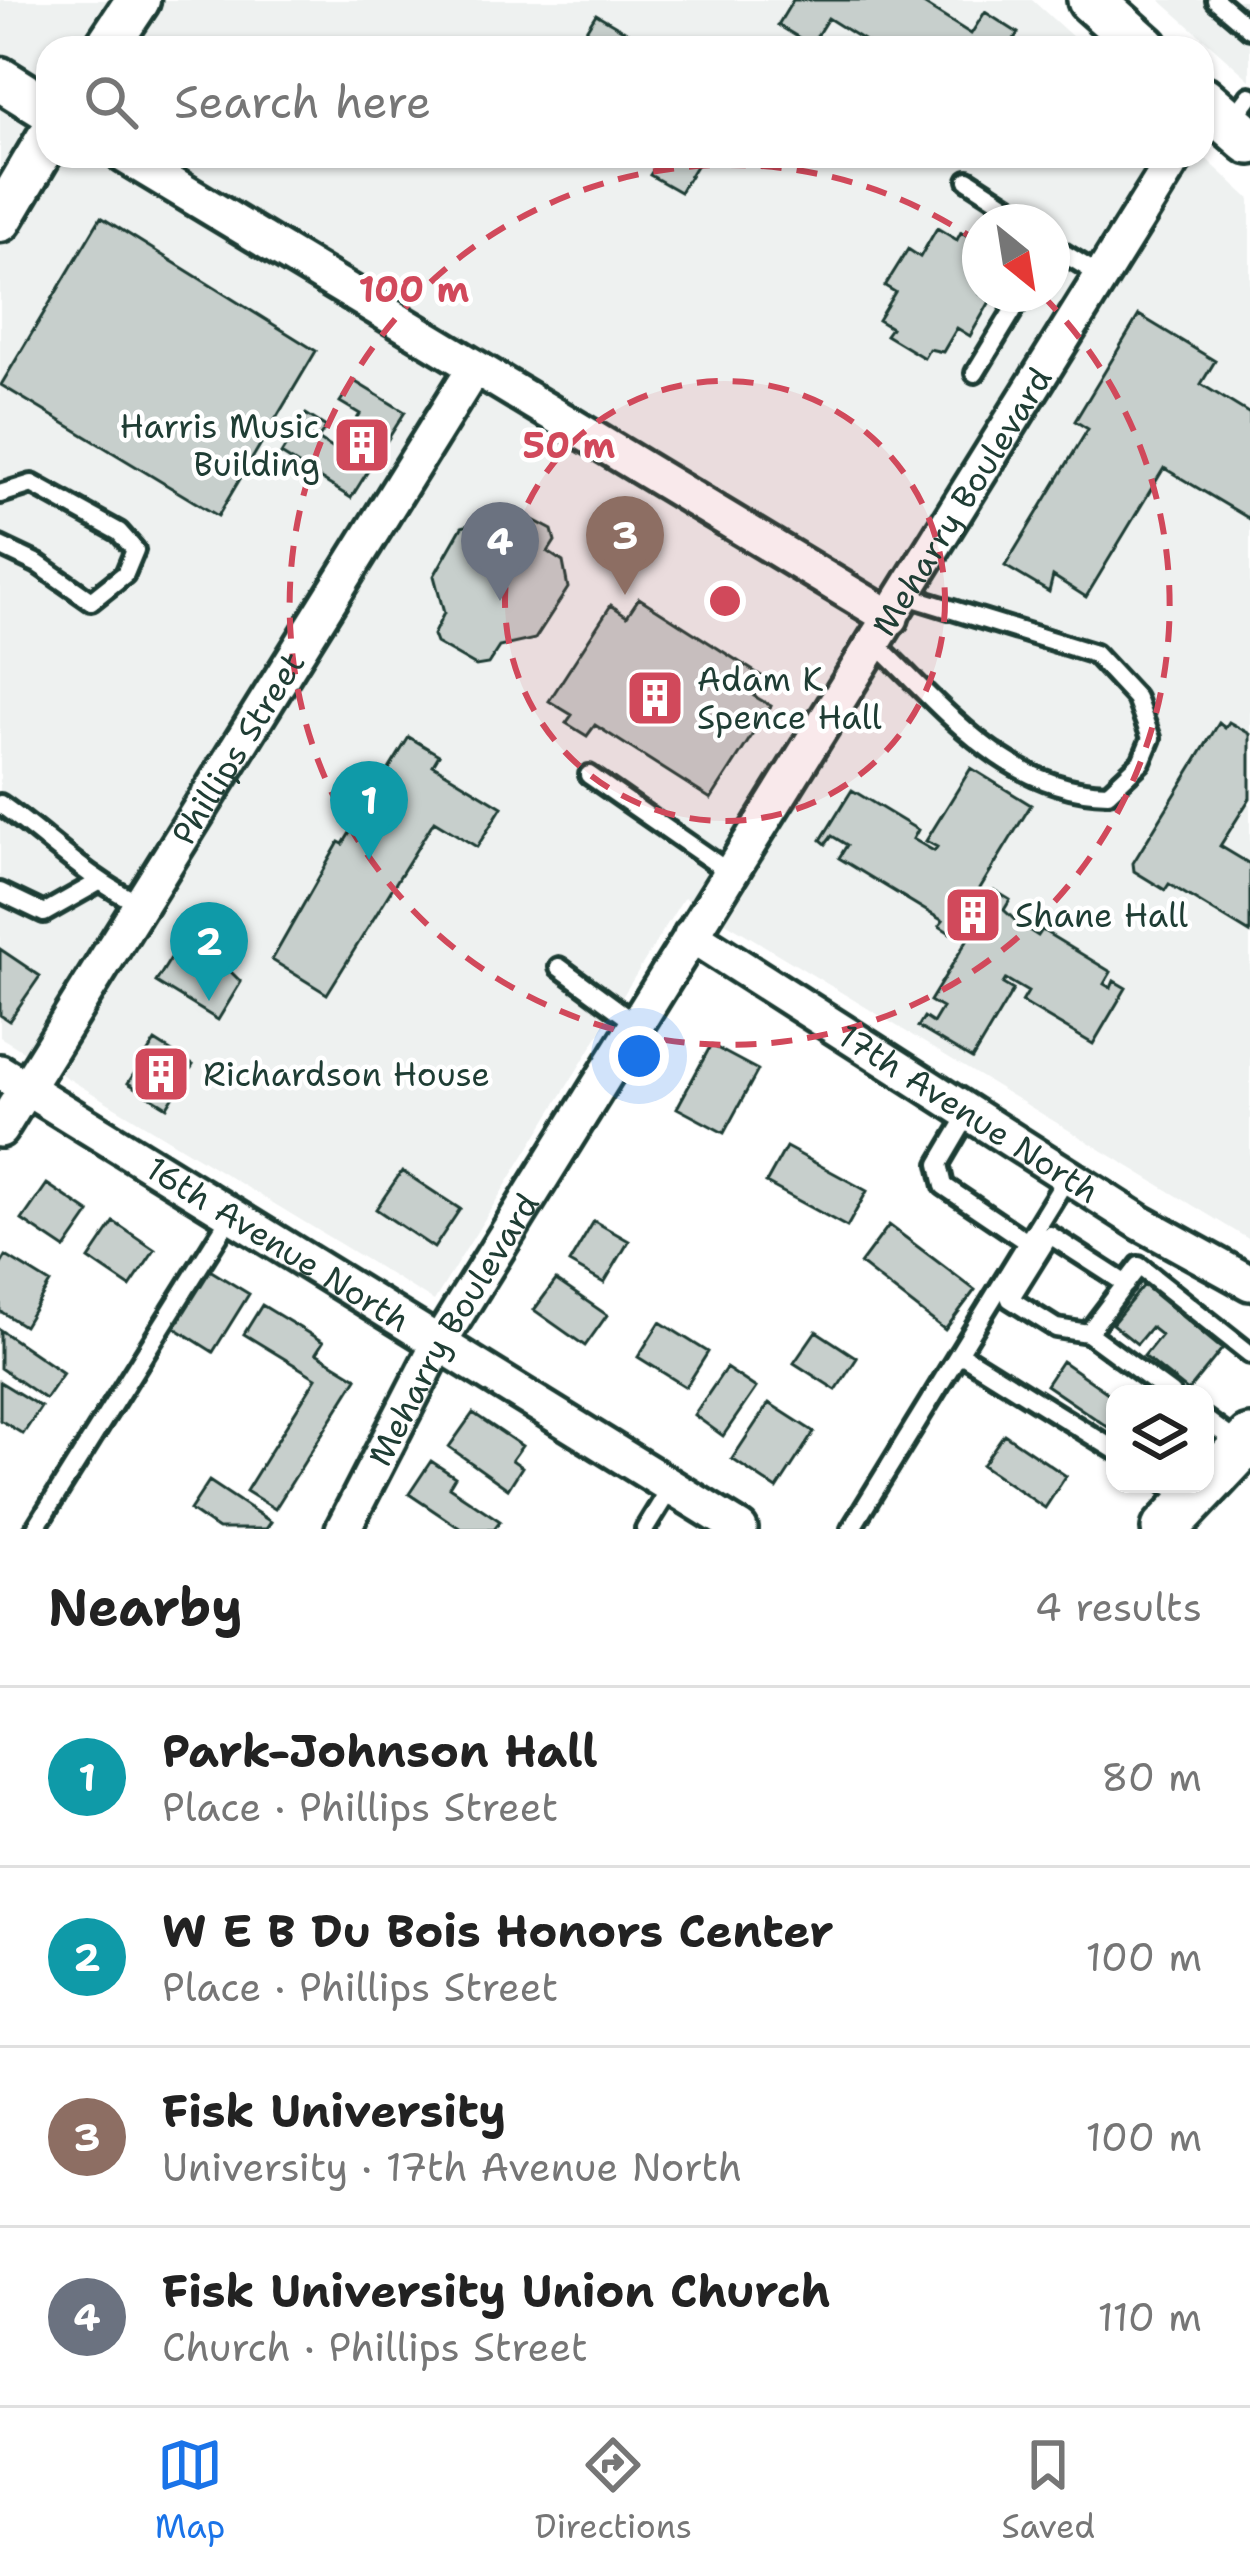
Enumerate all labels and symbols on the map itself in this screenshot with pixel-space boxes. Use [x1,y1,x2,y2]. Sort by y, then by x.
north arrow [962,204,1070,312]
text: 100 m [359,265,470,314]
street label: Meharry Boulevard [861,358,1062,644]
place label: Harris Music Building [120,404,320,487]
building icon: Harris Music Building [331,414,393,476]
text: 50 m [523,421,616,470]
pin: 3 [586,496,664,595]
pin: 4 [461,502,539,601]
centre of rings [704,580,746,622]
street label: Phillips Street [161,643,315,853]
place label: Adam K Spence Hall [697,657,882,740]
building icon: Adam K Spence Hall [624,667,686,729]
pin: 1 [330,761,408,860]
building icon: Shane Hall [942,884,1004,946]
place label: Shane Hall [1015,893,1188,938]
pin: 2 [170,902,248,1001]
street label: 17th Avenue North [830,1013,1108,1213]
your location [609,1026,669,1086]
building icon: Richardson House [130,1043,192,1105]
place label: Richardson House [203,1052,490,1097]
street label: 16th Avenue North [138,1145,419,1342]
street label: Meharry Boulevard [357,1184,549,1474]

